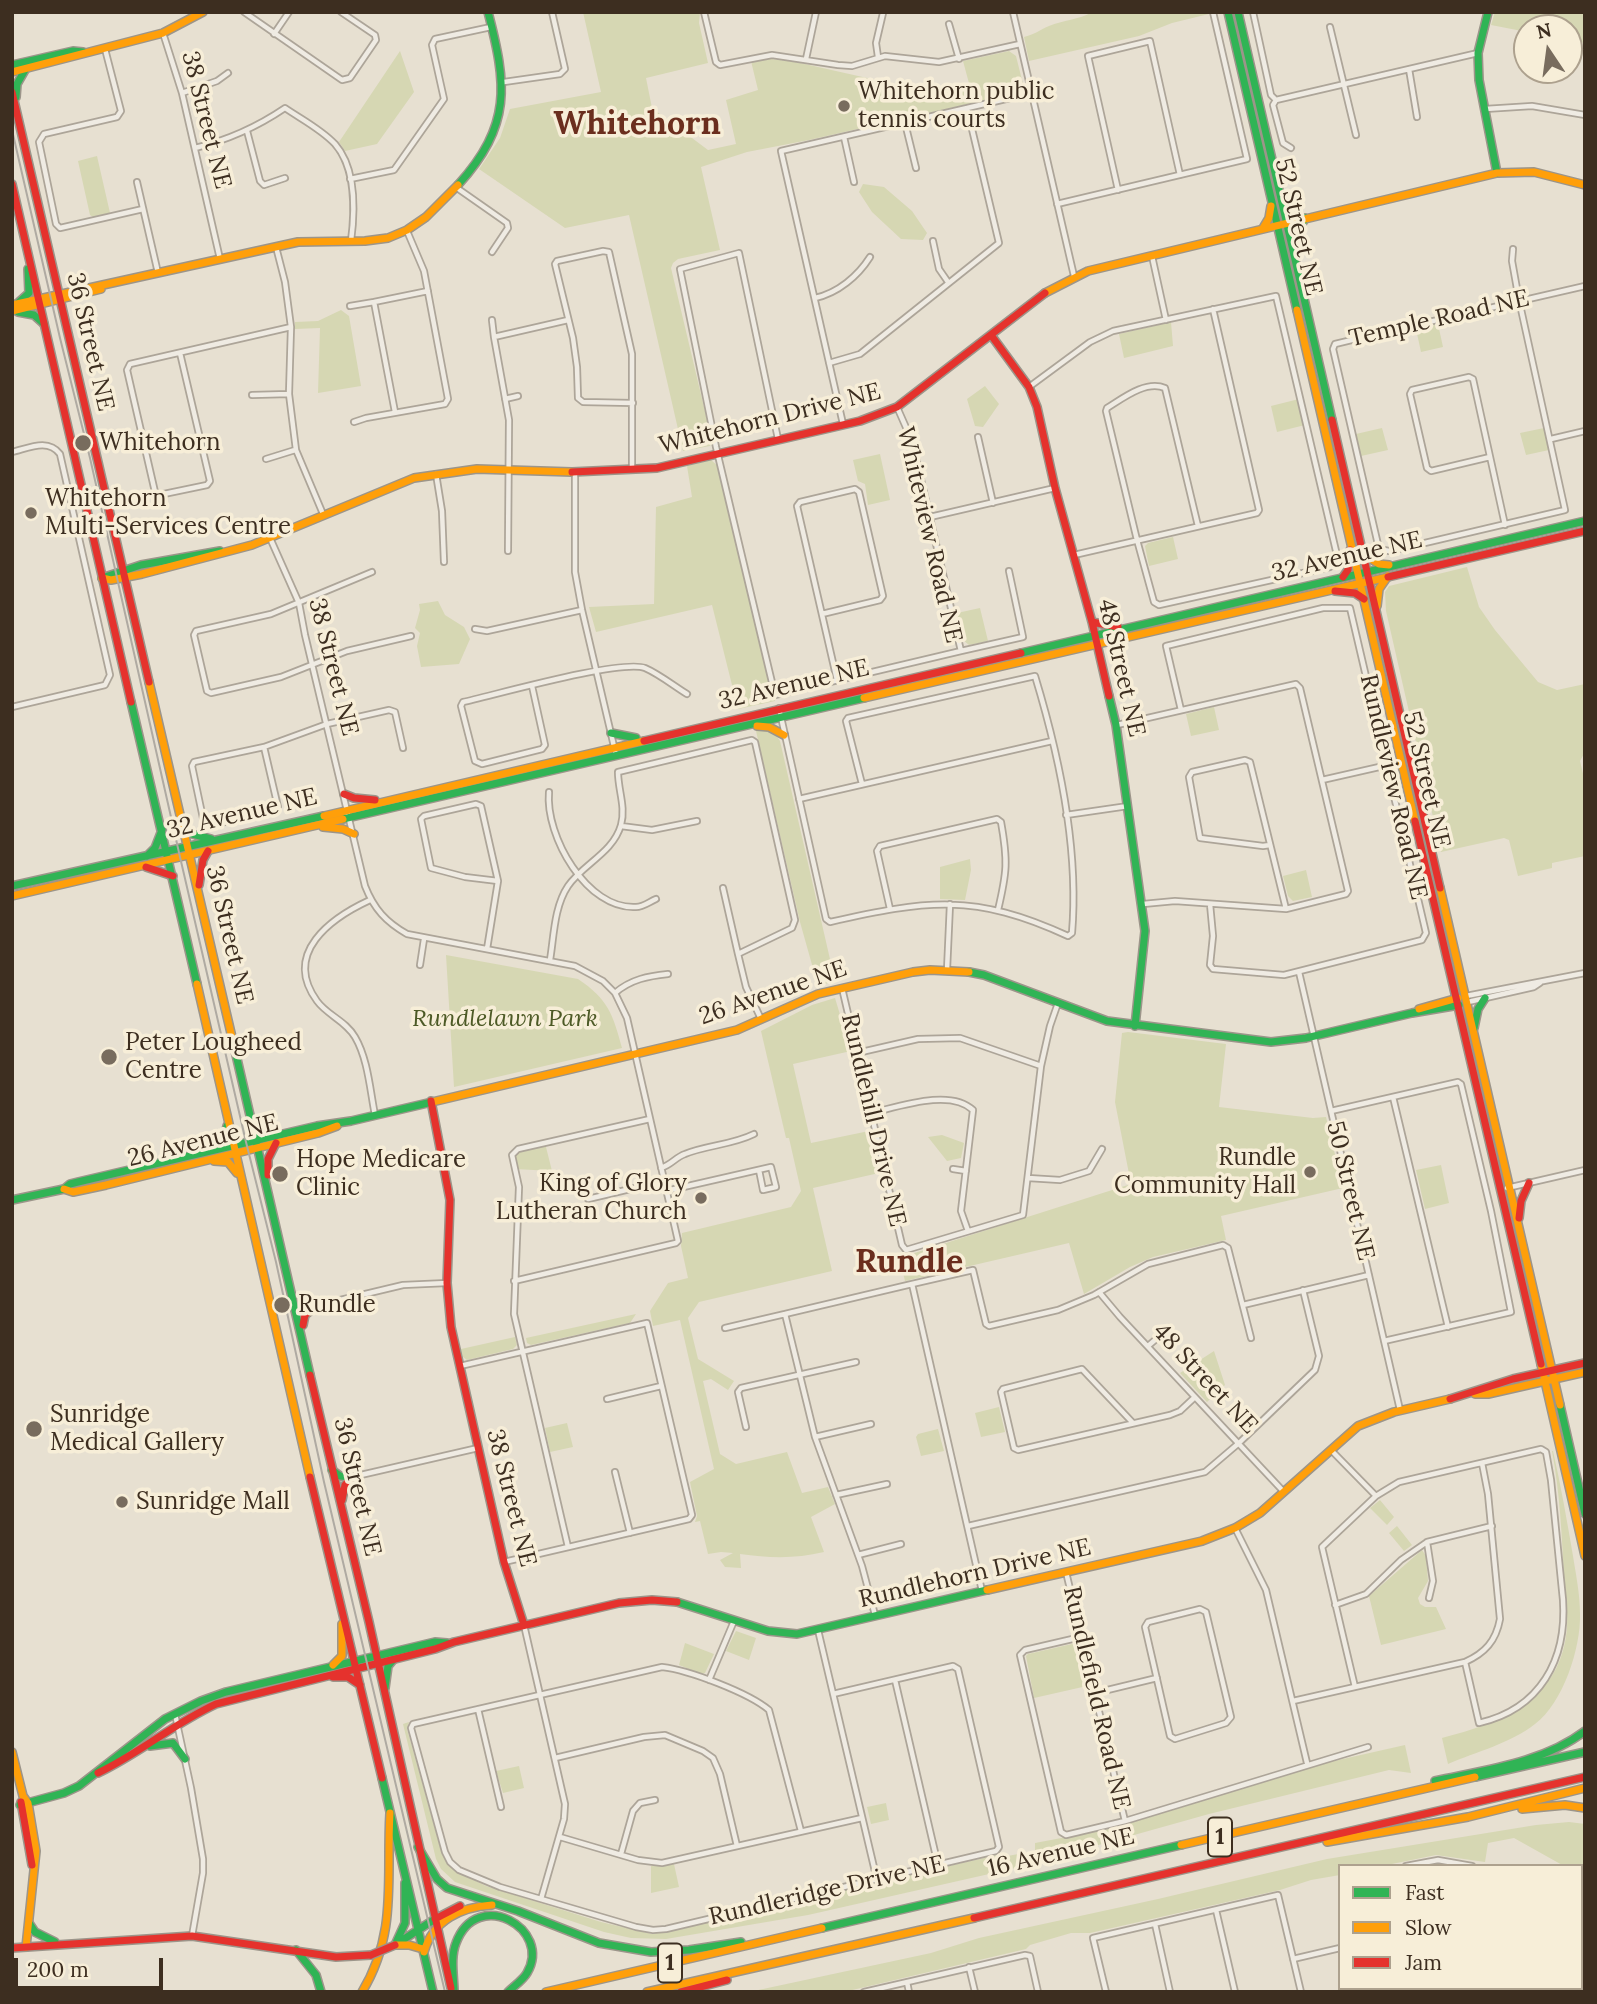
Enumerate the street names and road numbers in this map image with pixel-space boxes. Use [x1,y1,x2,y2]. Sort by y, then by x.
street label: 38 Street NE [175,48,237,192]
street label: 52 Street NE [1268,156,1328,298]
street label: 36 Street NE [60,270,120,414]
street label: Temple Road NE [1346,284,1532,354]
street label: Whitehorn Drive NE [656,378,884,460]
street label: Whiteview Road NE [890,424,968,646]
street label: 32 Avenue NE [1269,526,1425,588]
street label: 38 Street NE [302,595,364,739]
street label: 48 Street NE [1091,596,1151,740]
street label: 32 Avenue NE [716,654,872,716]
street label: Rundleview Road NE [1353,672,1433,902]
street label: 52 Street NE [1396,709,1456,851]
street label: 32 Avenue NE [164,783,320,845]
street label: 36 Street NE [199,863,259,1007]
street label: 26 Avenue NE [695,954,851,1032]
street label: Rundlehill Drive NE [834,1011,912,1229]
street label: 26 Avenue NE [125,1108,281,1174]
street label: 50 Street NE [1320,1119,1380,1263]
street label: 48 Street NE [1147,1318,1263,1440]
street label: 36 Street NE [327,1415,387,1559]
street label: 38 Street NE [480,1426,542,1570]
street label: Rundlehorn Drive NE [856,1533,1094,1615]
street label: Rundlefield Road NE [1056,1584,1136,1812]
road number: 1 [1208,1818,1232,1856]
street label: 16 Avenue NE [985,1822,1137,1884]
street label: Rundleridge Drive NE [706,1850,948,1932]
road number: 1 [658,1944,682,1982]

